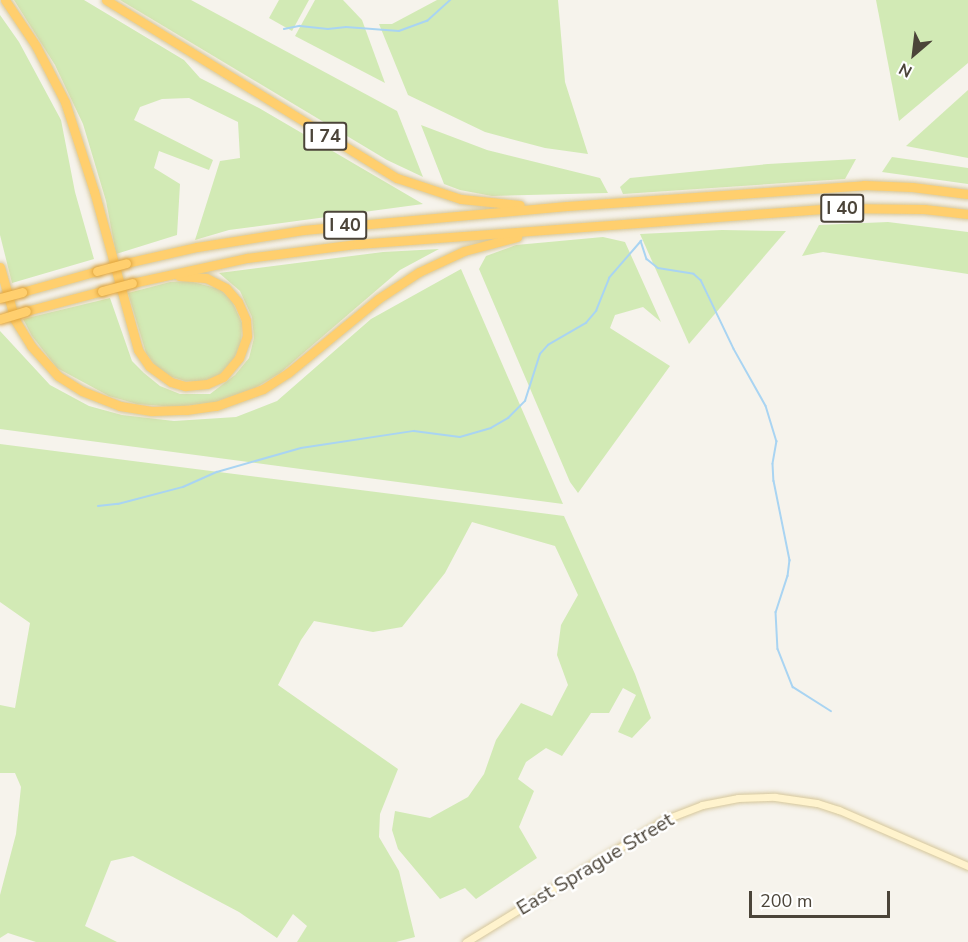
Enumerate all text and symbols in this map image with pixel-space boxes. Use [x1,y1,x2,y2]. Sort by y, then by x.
north arrow [884,24,944,84]
text: N [895,57,916,82]
road number: I 74 [302,121,348,151]
road number: I 40 [820,193,864,223]
road number: I 40 [322,210,368,240]
street label: East Sprague Street [512,808,678,920]
scale bar [752,879,893,917]
text: 200 m [760,889,812,913]

